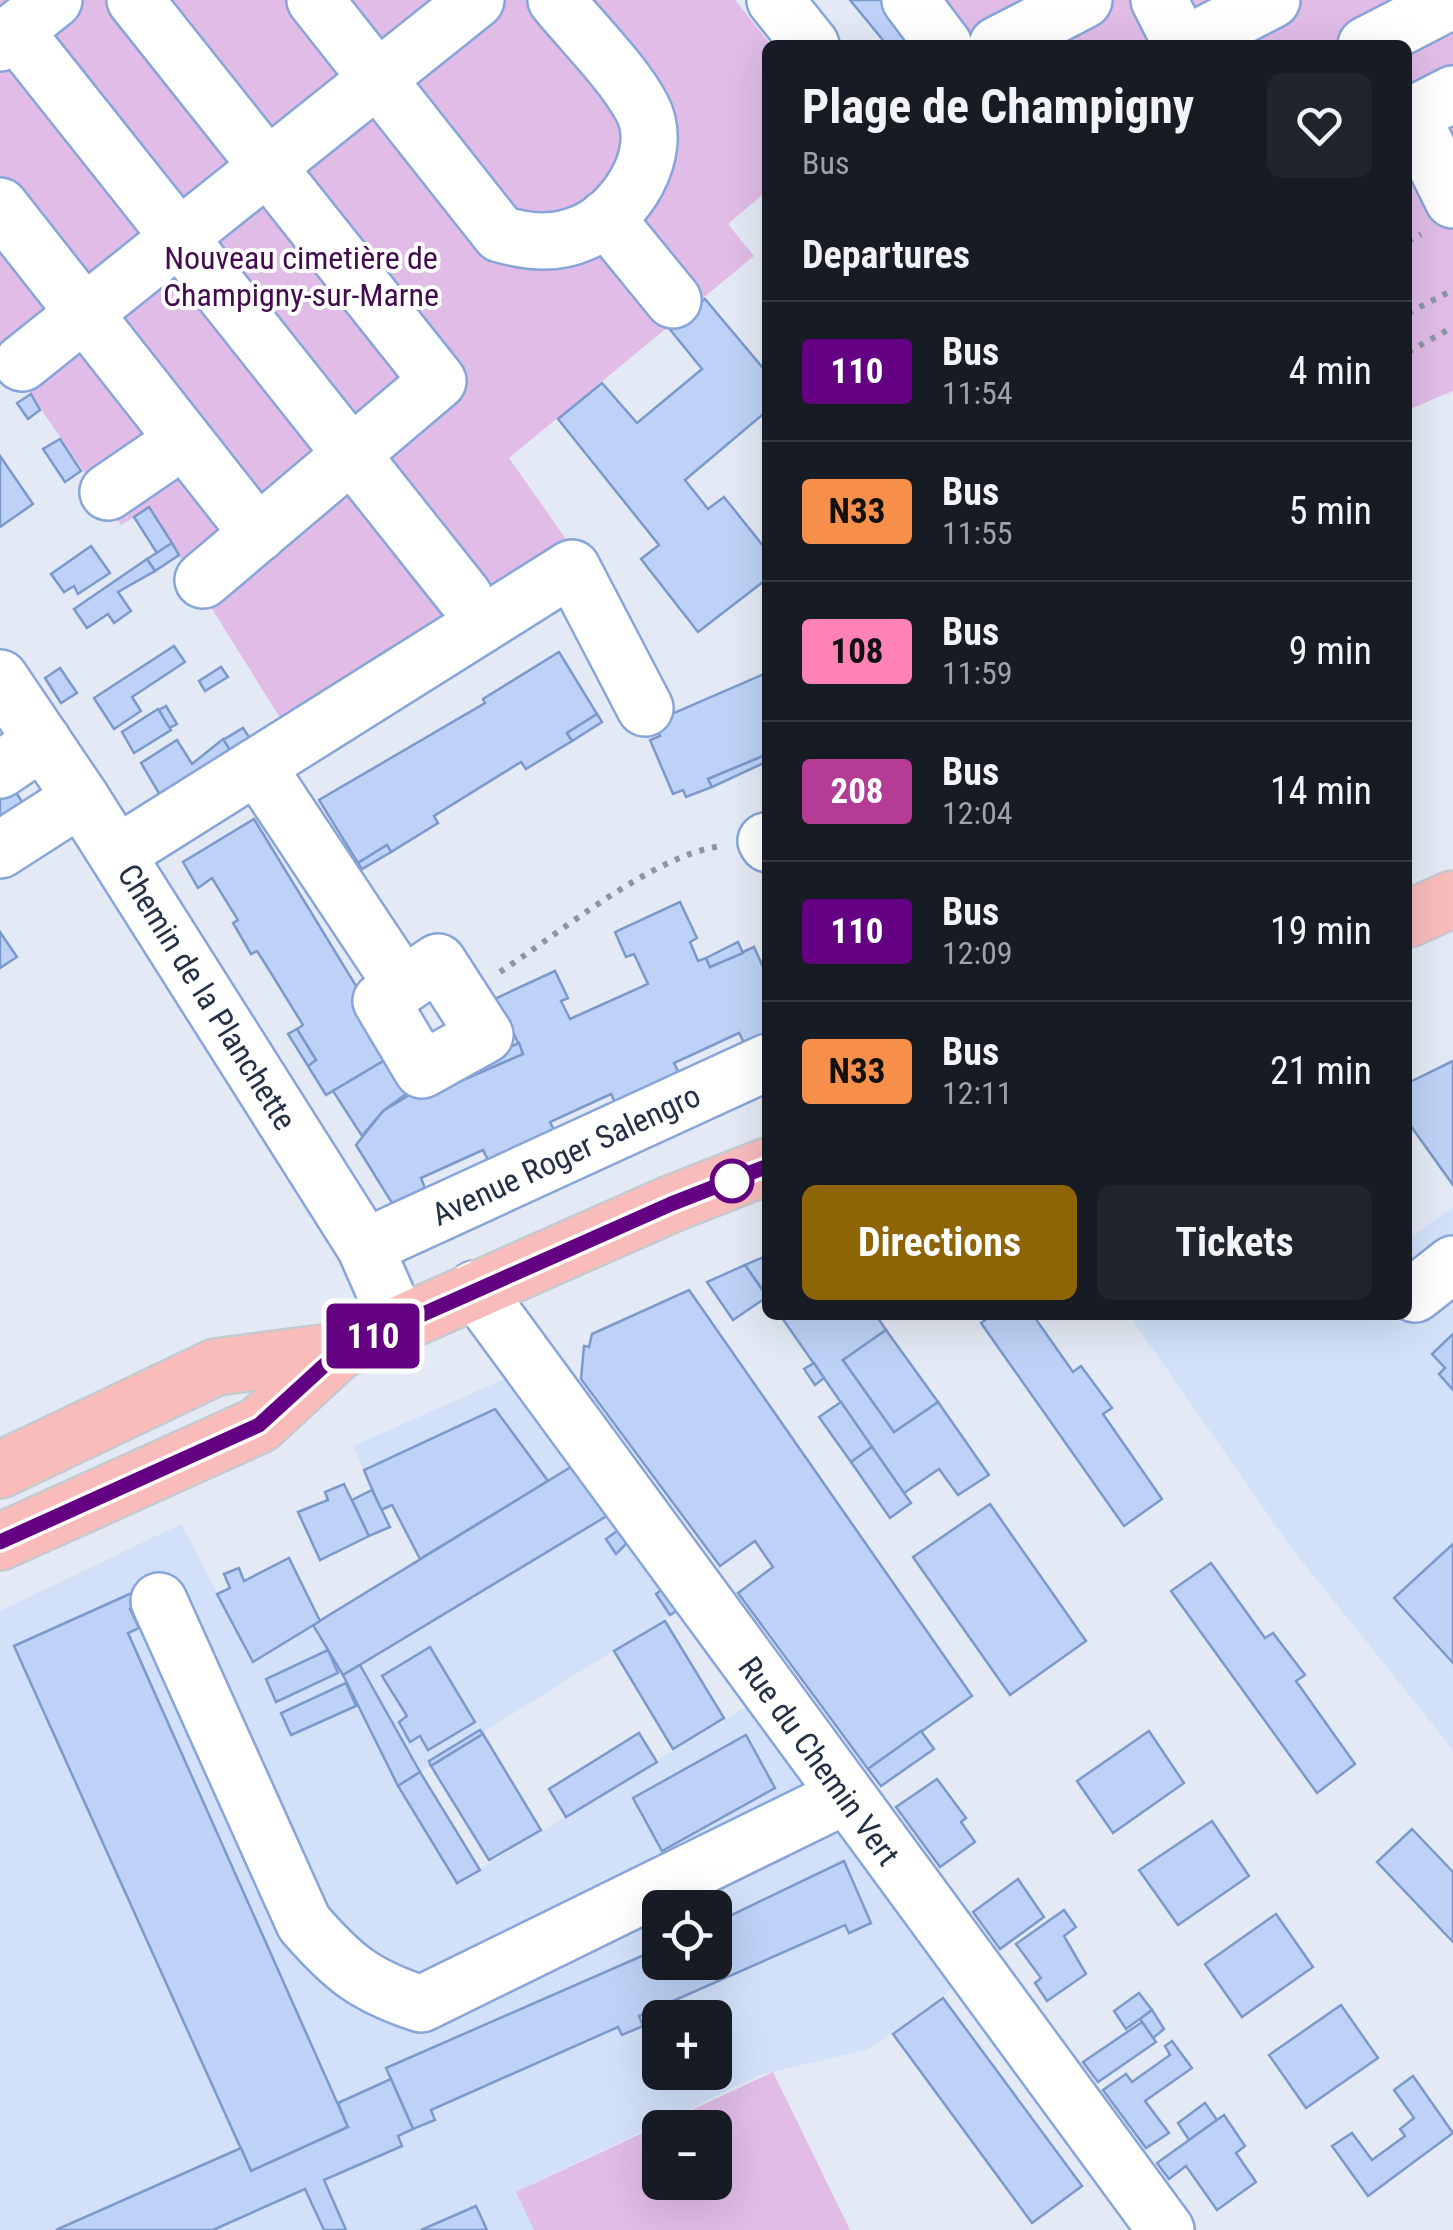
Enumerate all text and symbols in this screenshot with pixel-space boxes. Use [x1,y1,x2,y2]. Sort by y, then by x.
button: heart [1267,73,1372,178]
text: Plage de Champigny [802,78,1194,135]
text: Bus [802,144,850,182]
text: Departures [802,233,970,277]
park label: Nouveau cimetière de Champigny-sur-Marne [163,239,439,314]
text: Bus [942,330,999,374]
text: 4 min [1289,349,1372,393]
text: 110 [830,351,884,392]
text: 11:54 [942,374,1013,412]
text: Bus [942,470,999,514]
text: 5 min [1289,489,1372,533]
text: N33 [829,491,885,532]
text: 11:55 [942,514,1013,552]
text: Bus [942,610,999,654]
text: 9 min [1289,629,1372,673]
text: 108 [830,631,884,672]
text: 11:59 [942,654,1013,692]
text: Bus [942,750,999,794]
text: 14 min [1270,769,1372,813]
text: 208 [830,771,884,812]
text: 12:04 [942,794,1013,832]
street label: Chemin de la Planchette [110,857,304,1137]
text: Bus [942,890,999,934]
text: 19 min [1270,909,1372,953]
text: 110 [830,911,884,952]
text: 12:09 [942,934,1013,972]
text: Bus [942,1030,999,1074]
text: 21 min [1270,1049,1372,1093]
text: N33 [829,1051,885,1092]
text: 12:11 [942,1074,1013,1112]
street label: Avenue Roger Salengro [426,1076,706,1234]
unlabelled marker [711,1160,753,1202]
button: Directions [802,1185,1077,1300]
button: Tickets [1097,1185,1372,1300]
line badge: 110 [316,1304,430,1368]
text: 110 [346,1316,400,1357]
street label: Rue du Chemin Vert [731,1649,907,1873]
map controls [642,1890,732,2200]
button: locate [642,1890,732,1980]
button: + [642,2000,732,2090]
button: − [642,2110,732,2200]

